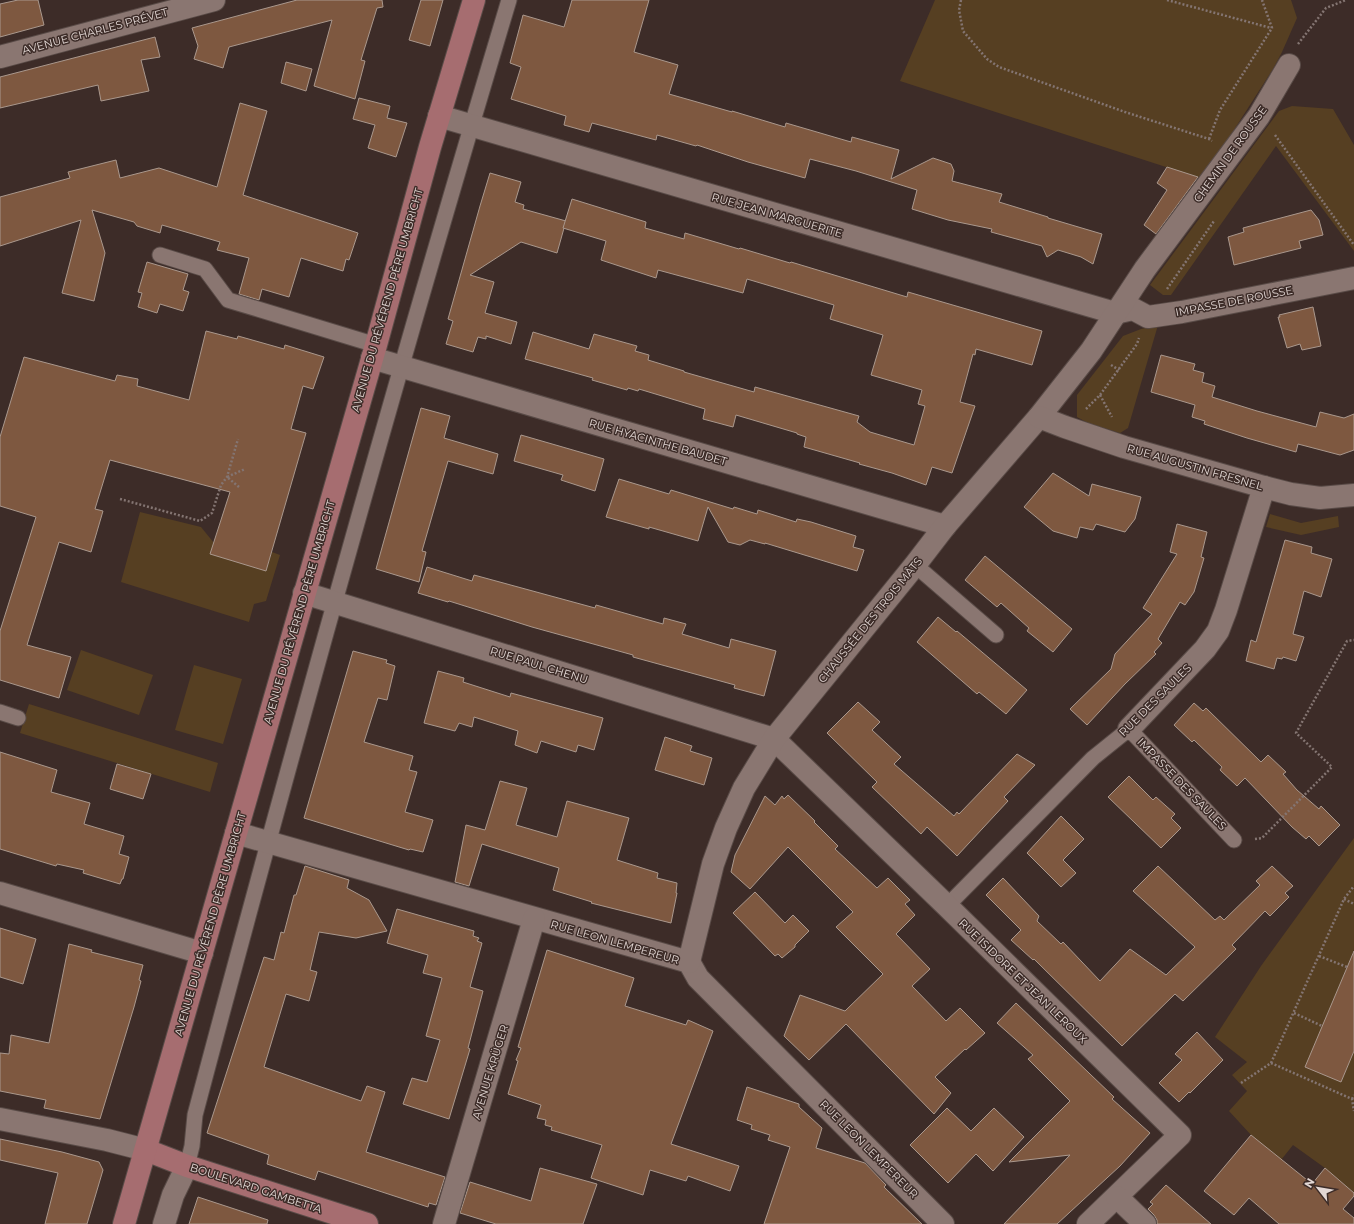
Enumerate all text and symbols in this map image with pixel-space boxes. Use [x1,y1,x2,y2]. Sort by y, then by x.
street label: AVENUE CHARLES PRÉVET [21,5,170,57]
street label: CHEMIN DE ROUSSE [1190,103,1270,205]
street label: AVENUE DU RÉVÉREND PÈRE UMBRICHT [348,186,426,414]
street label: RUE JEAN MARGUERITE [710,190,844,240]
street label: IMPASSE DE ROUSSE [1174,283,1294,319]
street label: RUE HYACINTHE BAUDET [587,416,729,469]
street label: RUE AUGUSTIN FRESNEL [1126,441,1265,493]
street label: AVENUE DU RÉVÉREND PÈRE UMBRICHT [260,498,338,726]
street label: CHAUSSÉE DES TROIS MÂTS [815,554,925,686]
street label: RUE PAUL CHENU [488,643,590,687]
street label: RUE DES SAULES [1116,661,1194,739]
street label: IMPASSE DES SAULES [1134,735,1230,833]
street label: AVENUE DU RÉVÉREND PÈRE UMBRICHT [171,810,249,1038]
street label: RUE ISIDORE ET JEAN LEROUX [956,916,1091,1047]
street label: RUE LEON LEMPEREUR [549,917,681,967]
street label: AVENUE KRÜGER [469,1023,511,1121]
street label: RUE LEON LEMPEREUR [817,1097,921,1201]
street label: BOULEVARD GAMBETTA [188,1160,324,1216]
north arrow [1298,1168,1338,1208]
text: N [1301,1175,1318,1190]

